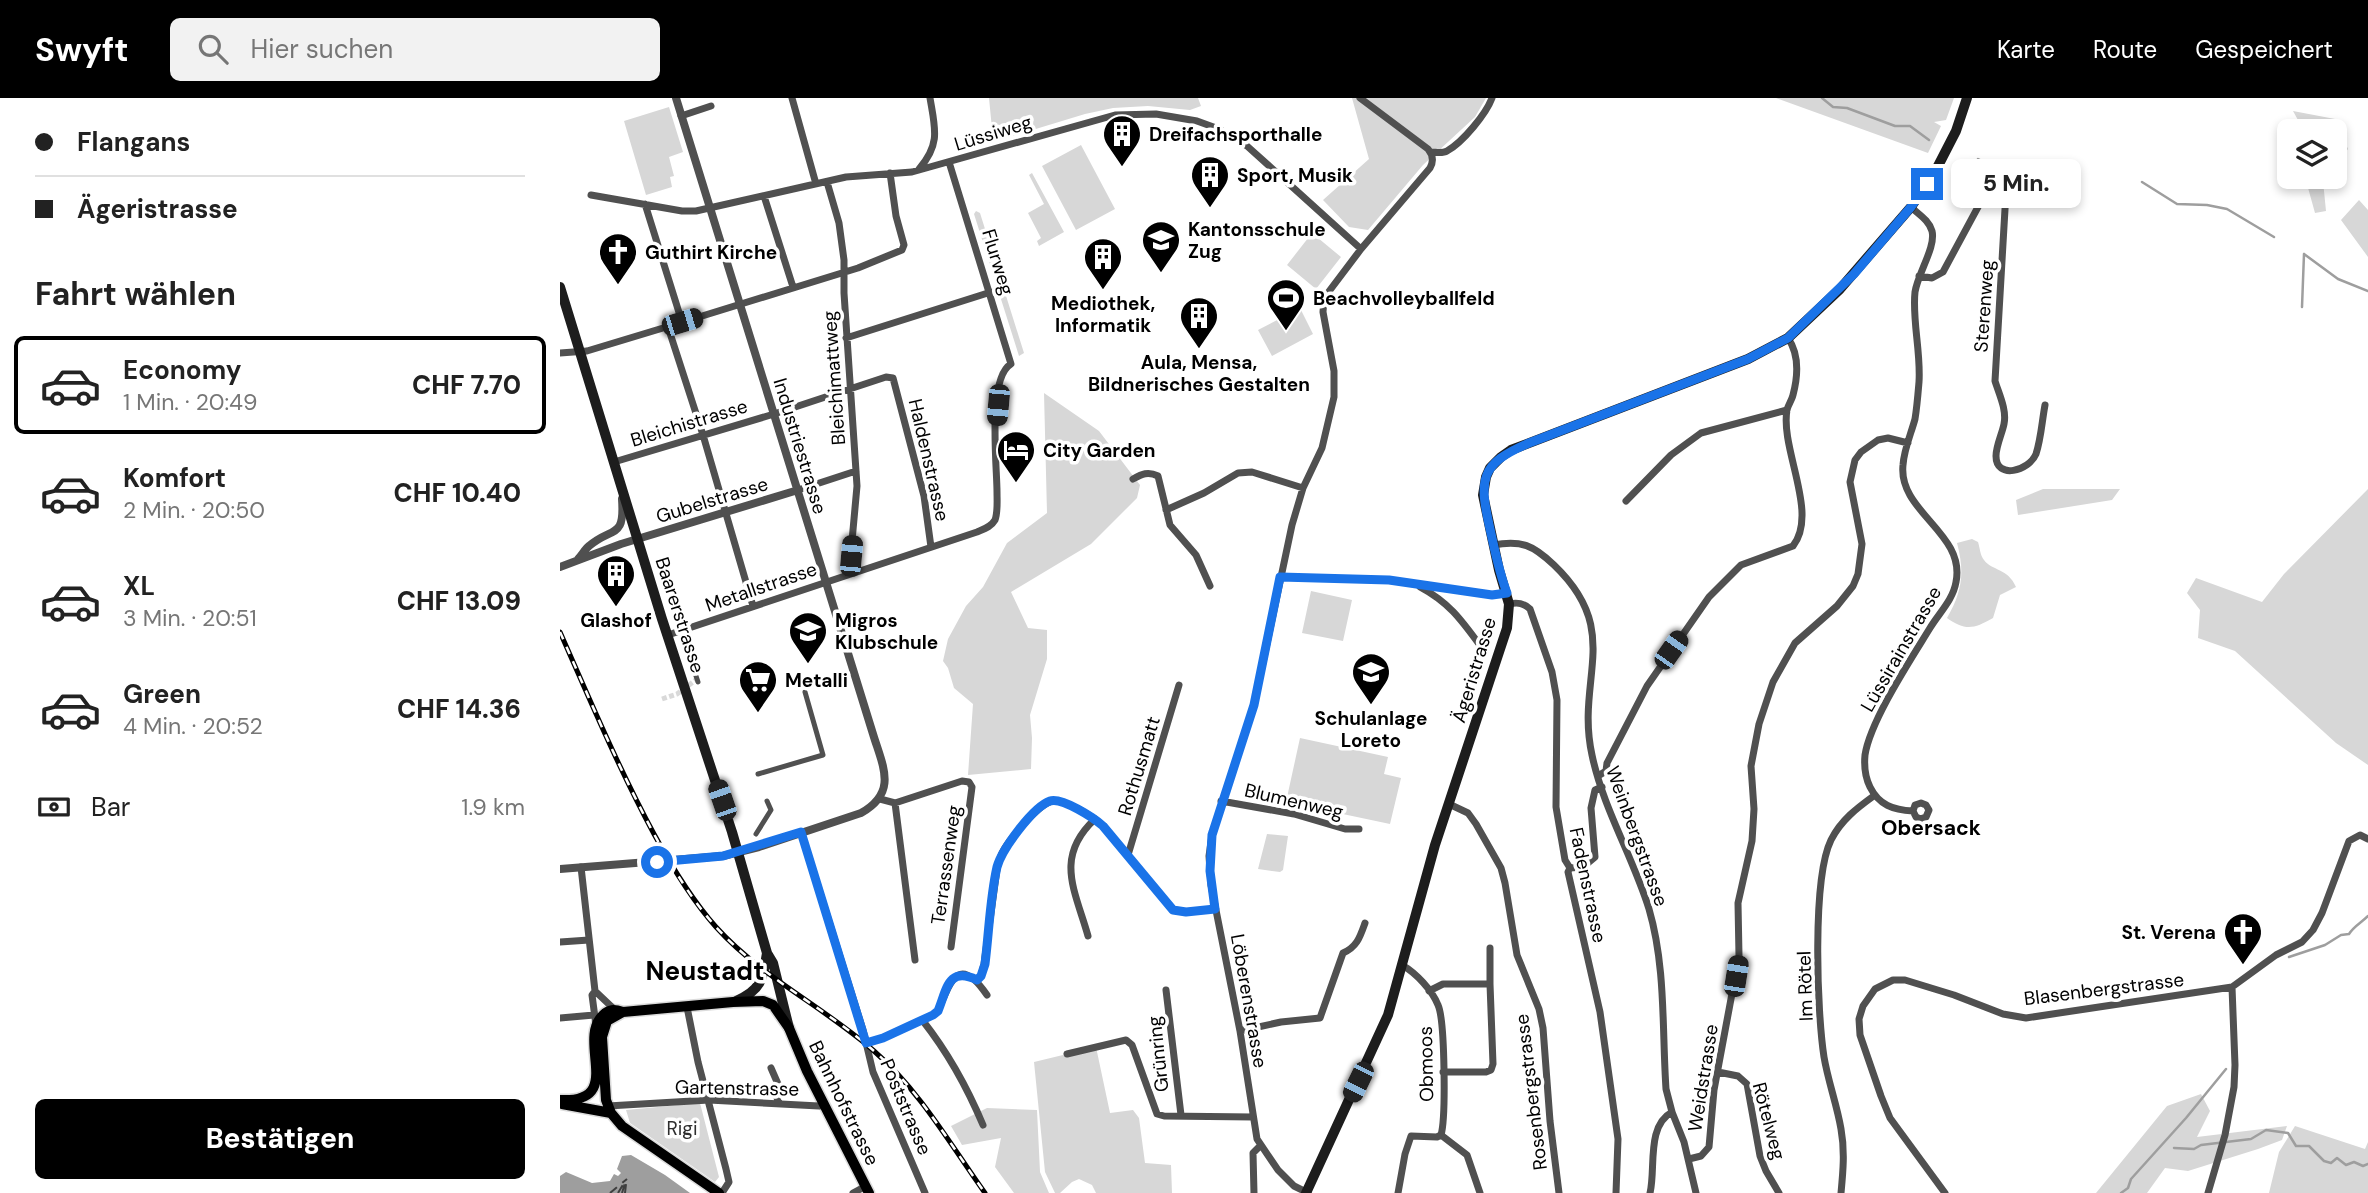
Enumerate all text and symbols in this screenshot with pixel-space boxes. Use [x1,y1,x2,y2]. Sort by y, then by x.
search box [170,18,660,81]
text: Swyft [35,28,128,71]
icon: search [194,30,232,68]
text: Hier suchen [250,32,393,66]
text: Karte [1997,34,2055,65]
text: Route [2093,34,2157,65]
text: Gespeichert [2195,34,2333,65]
street label: Lüssiweg [951,109,1035,157]
building icon: Dreifachsporthalle [1101,113,1143,168]
map controls [2277,119,2347,189]
button: layers [2277,119,2347,189]
place label: Dreifachsporthalle [1149,122,1322,147]
text: Flangans [77,125,190,159]
building icon: Sport, Musik [1189,154,1231,209]
callout: 5 Min. [1952,160,2081,208]
place label: Sport, Musik [1237,163,1353,188]
route end [1911,168,1943,200]
text: 5 Min. [1983,168,2049,198]
text: Ägeristrasse [77,192,238,226]
place label: Kantonsschule Zug [1188,217,1326,264]
school or university icon: Kantonsschule Zug [1140,219,1182,274]
street label: Flurweg [976,226,1020,298]
church icon: Guthirt Kirche [597,231,639,286]
building icon: Mediothek, Informatik [1082,236,1124,291]
place label: Guthirt Kirche [645,240,777,265]
street label: Sterenweg [1968,258,2000,353]
text: Fahrt wählen [35,273,236,315]
sports icon: Beachvolleyballfeld [1265,277,1307,332]
place label: Beachvolleyballfeld [1313,286,1495,311]
place label: Mediothek, Informatik [1051,291,1155,338]
building icon: Aula, Mensa, Bildnerisches Gestalten [1178,295,1220,350]
car [659,306,706,338]
street label: Bleichimattweg [817,310,851,446]
place label: Aula, Mensa, Bildnerisches Gestalten [1088,350,1310,397]
text: Economy [123,353,241,387]
icon: car [39,354,102,417]
text: CHF 7.70 [412,368,521,402]
street label: Industriestrasse [767,375,833,517]
car [986,383,1011,427]
text: 1 Min. · 20:49 [123,387,258,417]
street label: Bleichistrasse [627,393,751,453]
street label: Haldenstrasse [903,396,955,524]
hotel icon: City Garden [995,429,1037,484]
place label: City Garden [1043,438,1156,463]
text: Komfort [123,461,226,495]
icon: car [39,462,102,525]
street label: Gubelstrasse [653,471,771,529]
text: CHF 10.40 [394,476,521,510]
text: 2 Min. · 20:50 [123,495,265,525]
car [839,534,864,578]
building icon: Glashof [595,553,637,608]
street label: Baarerstrasse [650,554,710,676]
street label: Metallstrasse [702,556,820,618]
text: XL [123,569,155,603]
icon: car [39,570,102,633]
street label: Lüssirainstrasse [1855,582,1947,716]
text: CHF 13.09 [397,584,521,618]
text: 3 Min. · 20:51 [123,603,257,633]
place label: Glashof [580,608,652,633]
place label: Migros Klubschule [835,608,938,655]
school or university icon: Migros Klubschule [787,610,829,665]
street label: Ägeristrasse [1446,614,1502,726]
car [1651,627,1692,673]
school or university icon: Schulanlage Loreto [1350,651,1392,706]
supermarket icon: Metalli [737,659,779,714]
place label: Metalli [785,668,848,693]
text: Green [123,677,201,711]
icon: car [39,678,102,741]
text: CHF 14.36 [397,692,521,726]
place label: Schulanlage Loreto [1315,706,1427,753]
text: 4 Min. · 20:52 [123,711,263,741]
street label: Rothusmatt [1112,713,1166,819]
street label: Weinbergstrasse [1600,762,1674,910]
car [706,777,739,823]
street label: Blumenweg [1242,777,1346,825]
icon: cash [35,788,73,826]
text: Bar [91,790,130,824]
text: 1.9 km [461,792,525,822]
street label: Terrassenweg [925,803,967,926]
district label: Obersack [1881,814,1981,842]
street label: Fadenstrasse [1564,825,1612,945]
route start [641,846,673,878]
church icon: St. Verena [2222,911,2264,966]
place label: St. Verena [2121,920,2216,945]
street label: Löberenstrasse [1225,932,1273,1070]
street label: Im Rötel [1791,950,1819,1022]
district label: Neustadt [646,954,764,988]
car [1723,954,1750,998]
street label: Blasenbergstrasse [2022,967,2186,1011]
street label: Rosenbergstrasse [1509,1012,1553,1172]
street label: Grünring [1142,1014,1174,1093]
street label: Weidstrasse [1682,1022,1724,1134]
street label: Obmoos [1413,1026,1439,1102]
street label: Bahnhofstrasse [803,1037,885,1169]
street label: Poststrasse [875,1055,937,1159]
car [1340,1059,1377,1105]
street label: Gartenstrasse [675,1074,799,1102]
street label: Rötelweg [1747,1079,1791,1163]
button: Bestätigen [35,1099,525,1179]
park label: Rigi [666,1116,698,1141]

